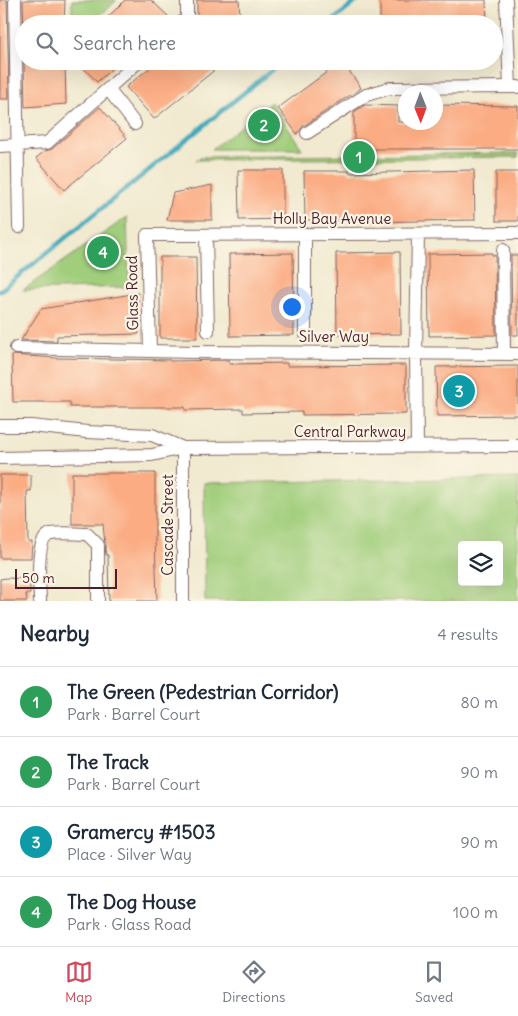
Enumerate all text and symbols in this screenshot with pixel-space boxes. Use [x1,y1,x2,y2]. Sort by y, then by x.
search box [15,15,503,70]
icon: search [33,29,61,57]
text: Search here [73,31,176,55]
north arrow [398,85,443,130]
pin: 2 [248,106,280,144]
pin: 1 [343,138,375,176]
street label: Holly Bay Avenue [273,209,391,228]
pin: 4 [87,233,119,271]
street label: Glass Road [122,255,142,331]
your location [279,294,305,320]
street label: Silver Way [299,327,369,346]
pin: 3 [443,372,475,410]
street label: Central Parkway [294,422,406,441]
street label: Cascade Street [158,474,177,576]
map controls [458,541,503,586]
button: layers [458,541,503,586]
scale bar [15,566,118,589]
text: 50 m [22,569,55,587]
text: Nearby [20,620,90,647]
text: 4 results [437,624,498,644]
text: The Green (Pedestrian Corridor) [67,680,339,704]
text: 1 [33,692,39,712]
text: 80 m [460,692,498,712]
text: Park · Barrel Court [67,704,200,724]
text: The Track [67,750,149,774]
text: 2 [32,762,40,782]
text: 90 m [460,762,498,782]
text: Park · Barrel Court [67,774,200,794]
text: Gramercy #1503 [67,820,216,844]
text: 3 [31,832,41,852]
text: 90 m [460,832,498,852]
text: Place · Silver Way [67,844,192,864]
text: The Dog House [67,890,196,914]
text: 4 [31,902,41,922]
text: 100 m [453,902,498,922]
text: Park · Glass Road [67,914,191,934]
tab: Map [65,958,93,1006]
tab: Directions [222,958,285,1006]
tab: Saved [415,958,453,1006]

